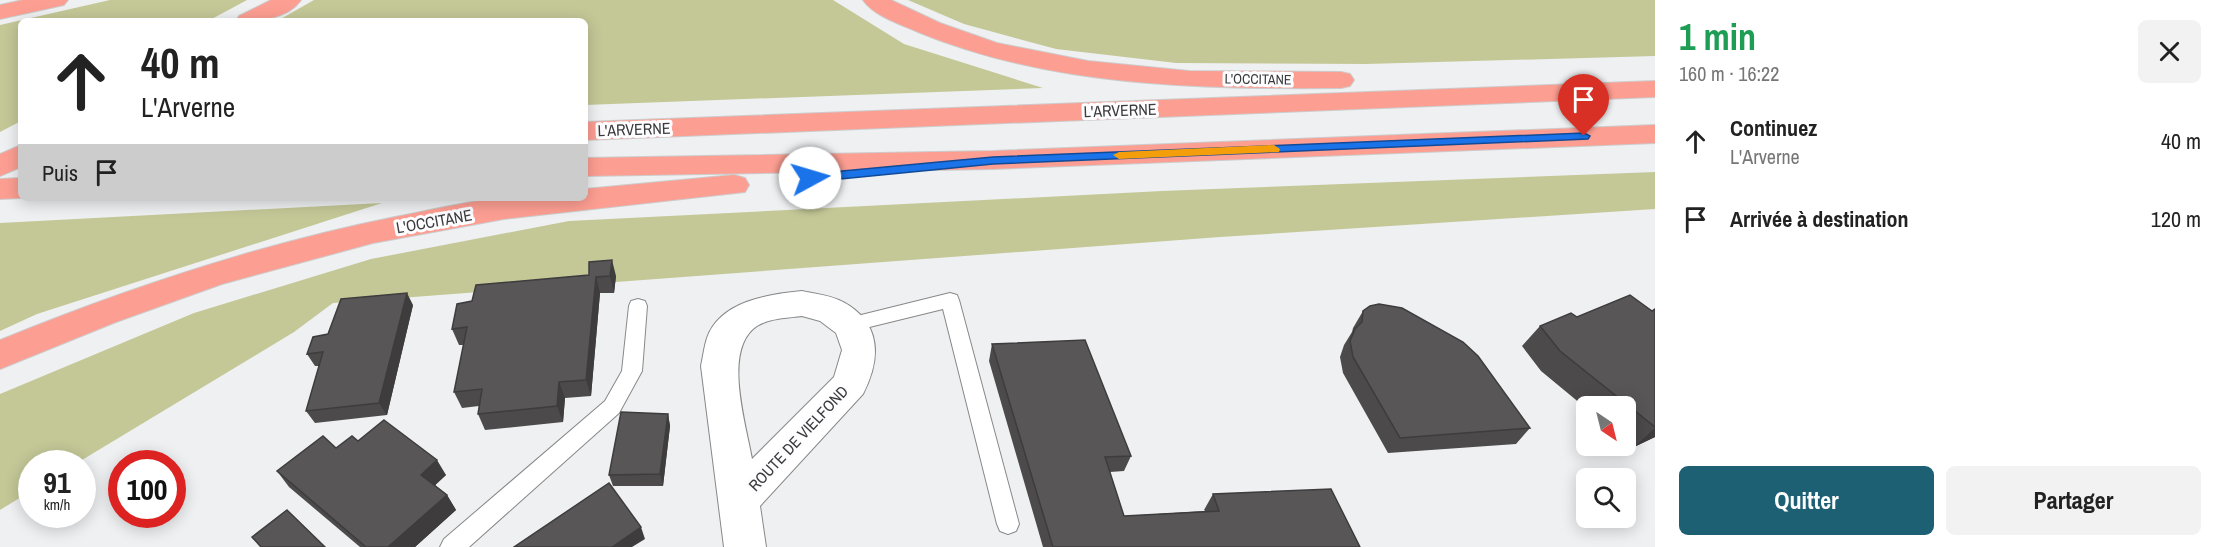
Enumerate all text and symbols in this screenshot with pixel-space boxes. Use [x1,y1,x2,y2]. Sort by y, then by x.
text: 1 min [1679,13,1756,61]
button: close [2138,20,2201,83]
text: 40 m [141,35,220,91]
icon: ahead [42,42,120,120]
text: 160 m · 16:22 [1679,60,1779,87]
street label: L'OCCITANE [1224,69,1292,89]
pin [1558,74,1609,136]
icon: arrive [1567,83,1600,116]
text: L'Arverne [141,89,235,125]
street label: L'ARVERNE [1083,98,1157,122]
text: Continuez [1730,113,1817,143]
street label: L'ARVERNE [597,117,671,141]
icon: ahead [1679,125,1712,158]
text: 40 m [2161,126,2201,156]
text: L'Arverne [1730,143,1800,170]
position arrow [778,146,842,210]
icon: arrive [90,156,123,189]
text: Puis [42,158,78,188]
icon: arrive [1679,203,1712,236]
street label: L'OCCITANE [394,204,474,238]
text: Arrivée à destination [1730,204,1908,234]
text: 120 m [2151,204,2201,234]
street label: ROUTE DE VIELFOND [743,380,853,496]
north arrow [1576,396,1636,456]
map controls [1576,396,1636,528]
speed limit sign: 100 [108,450,186,528]
text: 91 [43,462,71,502]
button: Quitter [1679,466,1934,535]
button: Partager [1946,466,2201,535]
button: search [1576,468,1636,528]
text: km/h [44,494,70,515]

